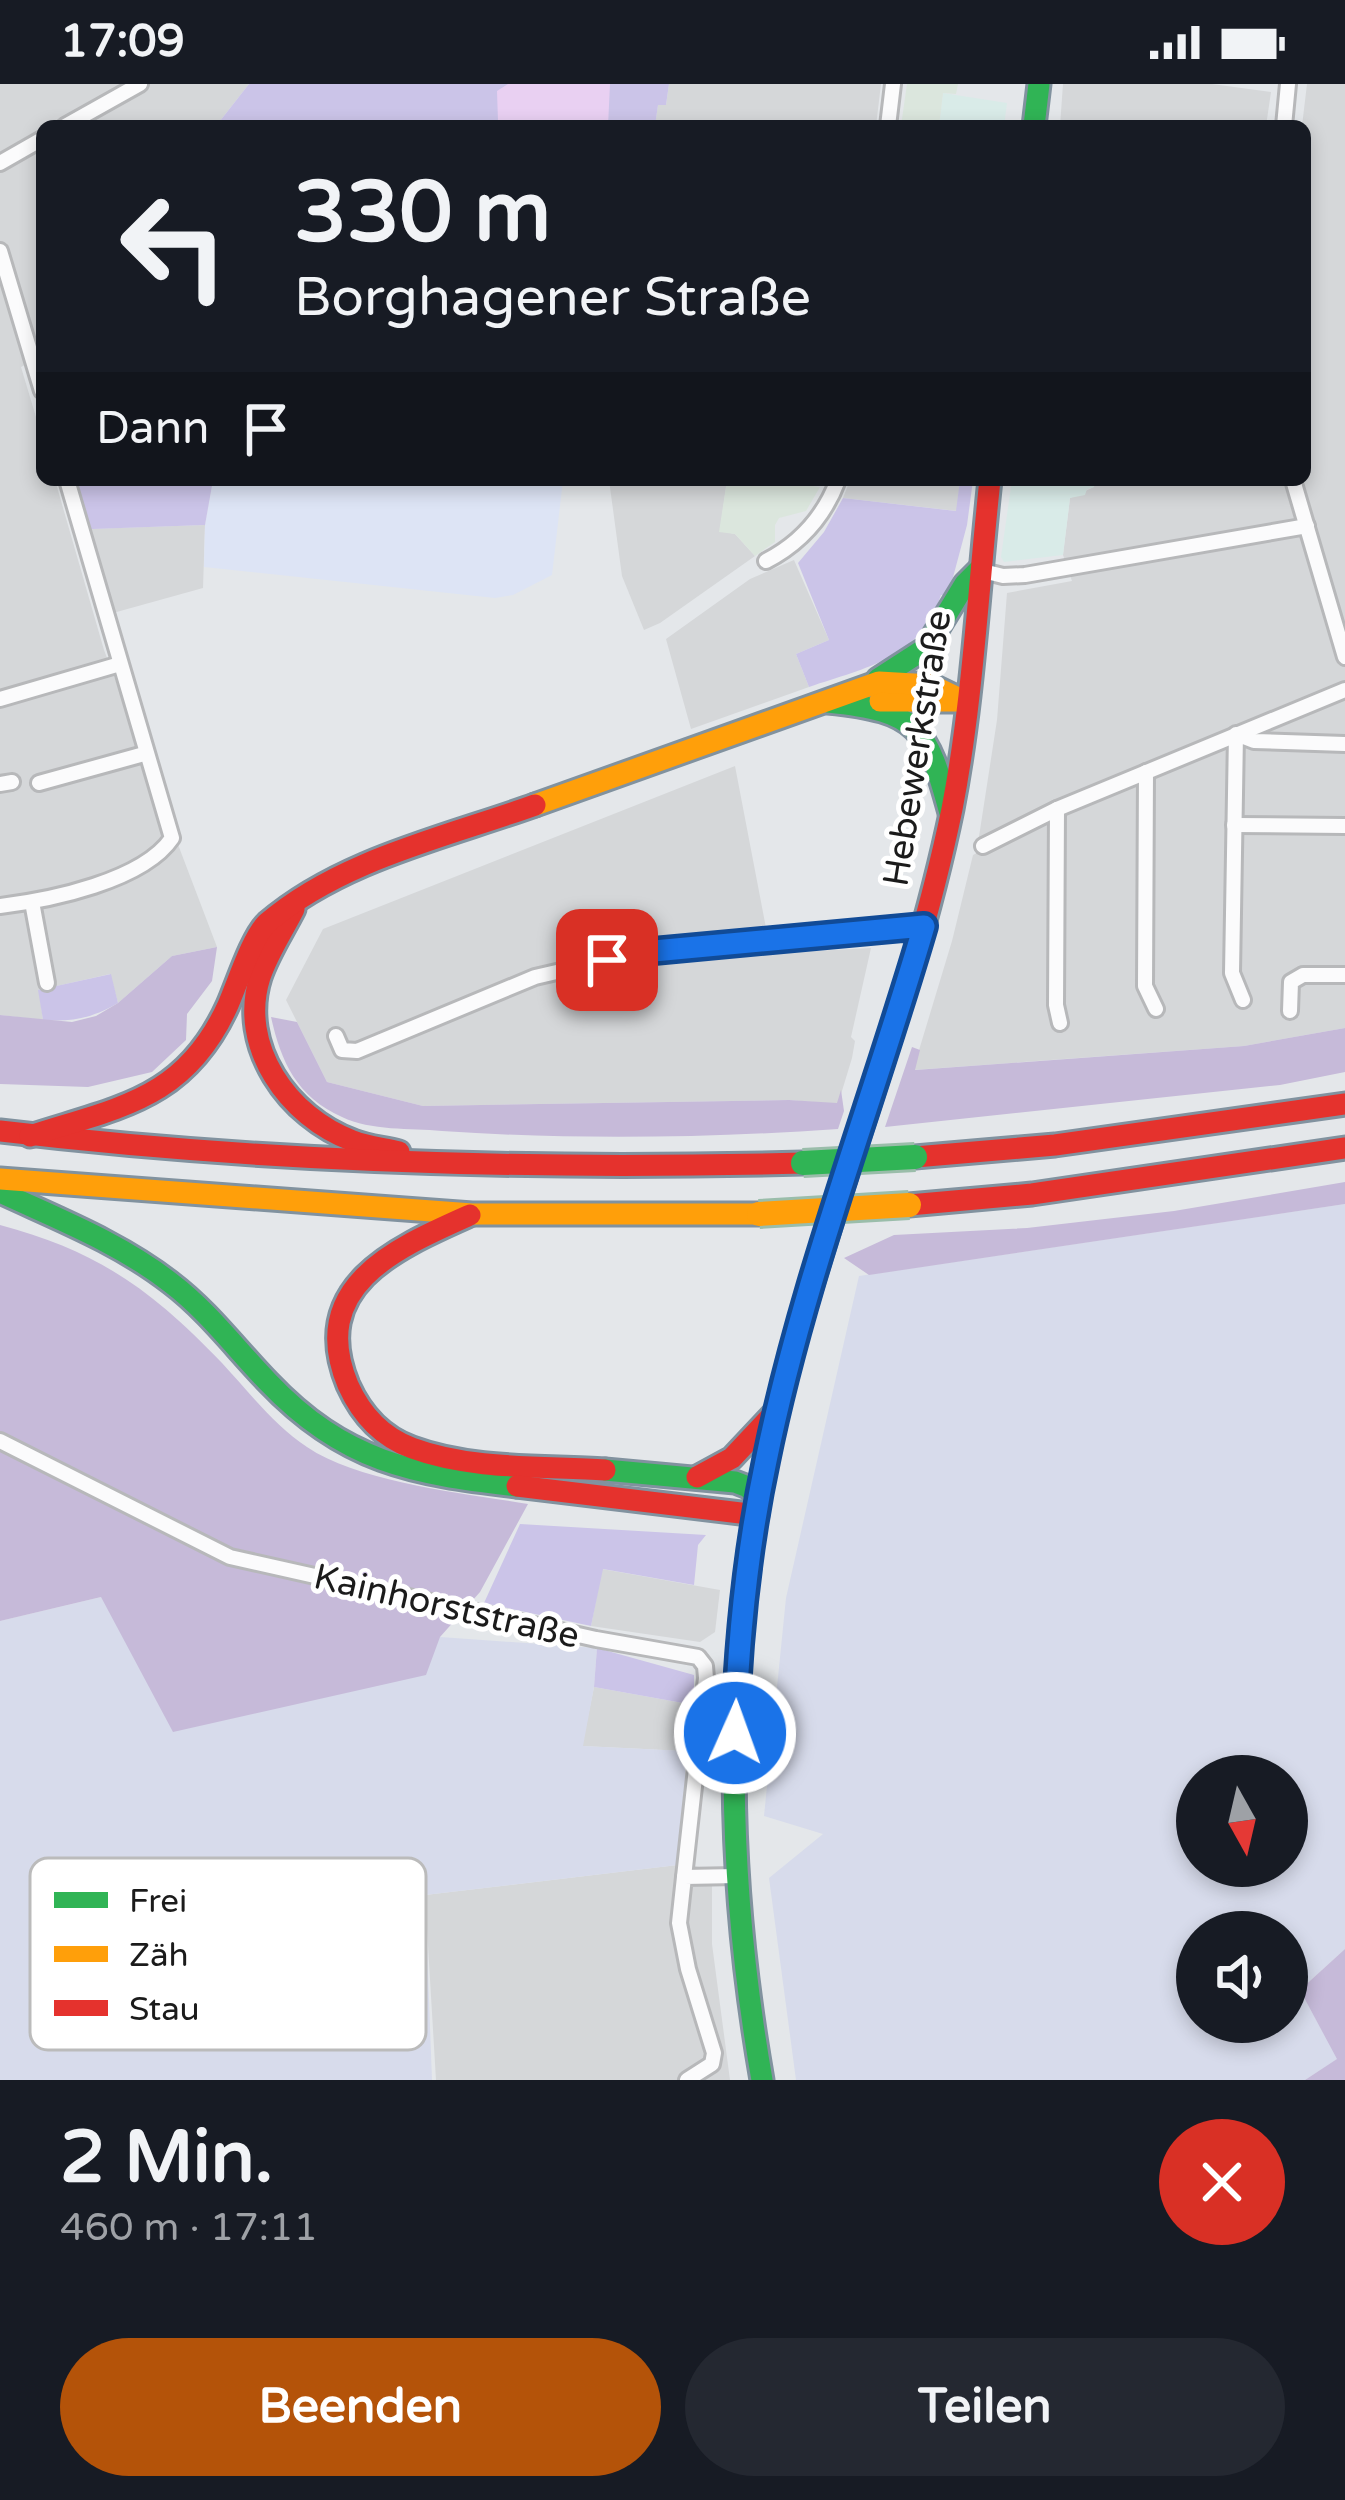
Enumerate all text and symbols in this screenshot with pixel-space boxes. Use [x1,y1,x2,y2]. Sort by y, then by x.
text: 17:09 [60,15,185,69]
text: 330 m [294,163,551,264]
icon: left [96,168,252,324]
text: Borghagener Straße [294,265,811,330]
icon: arrive [233,396,299,462]
text: Dann [96,402,209,456]
street label: Hebewerkstraße [874,607,961,889]
pin [556,909,658,1011]
icon: arrive [574,927,640,993]
street label: Kainhorststraße [310,1555,583,1658]
position arrow [672,1670,798,1796]
north arrow [1176,1755,1308,1887]
map controls [1176,1755,1308,2043]
legend [30,1858,426,2050]
text: Frei [129,1882,187,1921]
button: sound [1176,1911,1308,2043]
text: Zäh [129,1936,189,1975]
text: Stau [129,1990,200,2029]
text: 2 Min. [60,2115,273,2202]
button: close [1159,2119,1285,2245]
text: 460 m · 17:11 [60,2204,318,2251]
button: Beenden [60,2338,661,2476]
button: Teilen [685,2338,1285,2476]

